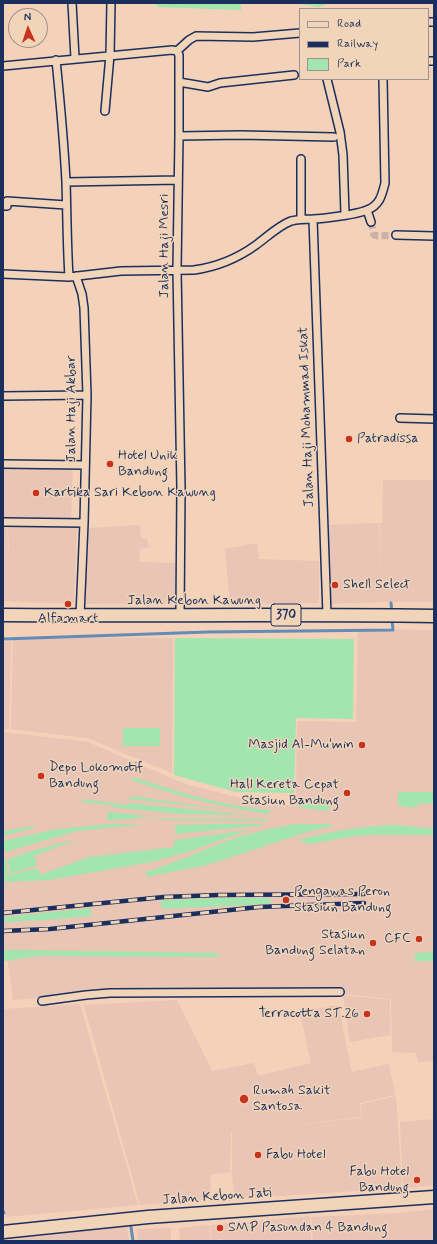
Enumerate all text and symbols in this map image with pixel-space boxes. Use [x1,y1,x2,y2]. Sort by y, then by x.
north arrow [8,8,48,48]
legend [299,8,429,80]
text: N [23,10,31,24]
text: Road [337,16,361,32]
text: Railway [337,36,378,52]
text: Park [337,56,361,72]
street label: Jalan Haji Mesri [157,194,173,298]
street label: Jalan Haji Mohammad Iskat [295,326,319,508]
street label: Jalan Haji Akbar [64,356,80,462]
place label: Patradissa [357,431,418,447]
marker: Patradissa [344,434,354,444]
place label: Hotel Unik Bandung [118,448,178,480]
marker: Hotel Unik Bandung [105,459,115,469]
place label: Kartika Sari Kebon Kawung [44,485,216,501]
marker: Kartika Sari Kebon Kawung [31,488,41,498]
place label: Shell Select [343,577,410,593]
marker: Shell Select [330,580,340,590]
street label: Jalan Kebon Kawung [127,593,261,609]
marker: Alfamart [63,599,73,609]
road number: 370 [271,604,301,626]
place label: Alfamart [38,611,98,627]
place label: Masjid Al-Mu'min [248,737,354,753]
marker: Masjid Al-Mu'min [357,740,367,750]
place label: Depo Lokomotif Bandung [49,760,143,792]
marker: Depo Lokomotif Bandung [36,771,46,781]
place label: Hall Kereta Cepat Stasiun Bandung [230,777,339,810]
marker: Hall Kereta Cepat Stasiun Bandung [342,788,352,798]
place label: Pengawas Peron Stasiun Bandung [294,884,391,916]
marker: Pengawas Peron Stasiun Bandung [281,895,291,905]
place label: Stasiun Bandung Selatan [265,927,365,960]
place label: CFC [384,931,411,947]
marker: CFC [414,934,424,944]
marker: Stasiun Bandung Selatan [368,938,378,948]
place label: Terracotta ST.26 [259,1006,359,1022]
marker: Terracotta ST.26 [362,1009,372,1019]
place label: Rumah Sakit Santosa [253,1083,331,1116]
marker: Rumah Sakit Santosa [238,1093,250,1105]
place label: Fabu Hotel [266,1147,325,1163]
marker: Fabu Hotel [253,1150,263,1160]
place label: Fabu Hotel Bandung [350,1164,409,1196]
marker: Fabu Hotel Bandung [412,1175,422,1185]
street label: Jalan Kebon Jati [162,1185,272,1209]
place label: SMP Pasundan 4 Bandung [228,1220,388,1236]
marker: SMP Pasundan 4 Bandung [215,1223,225,1233]

